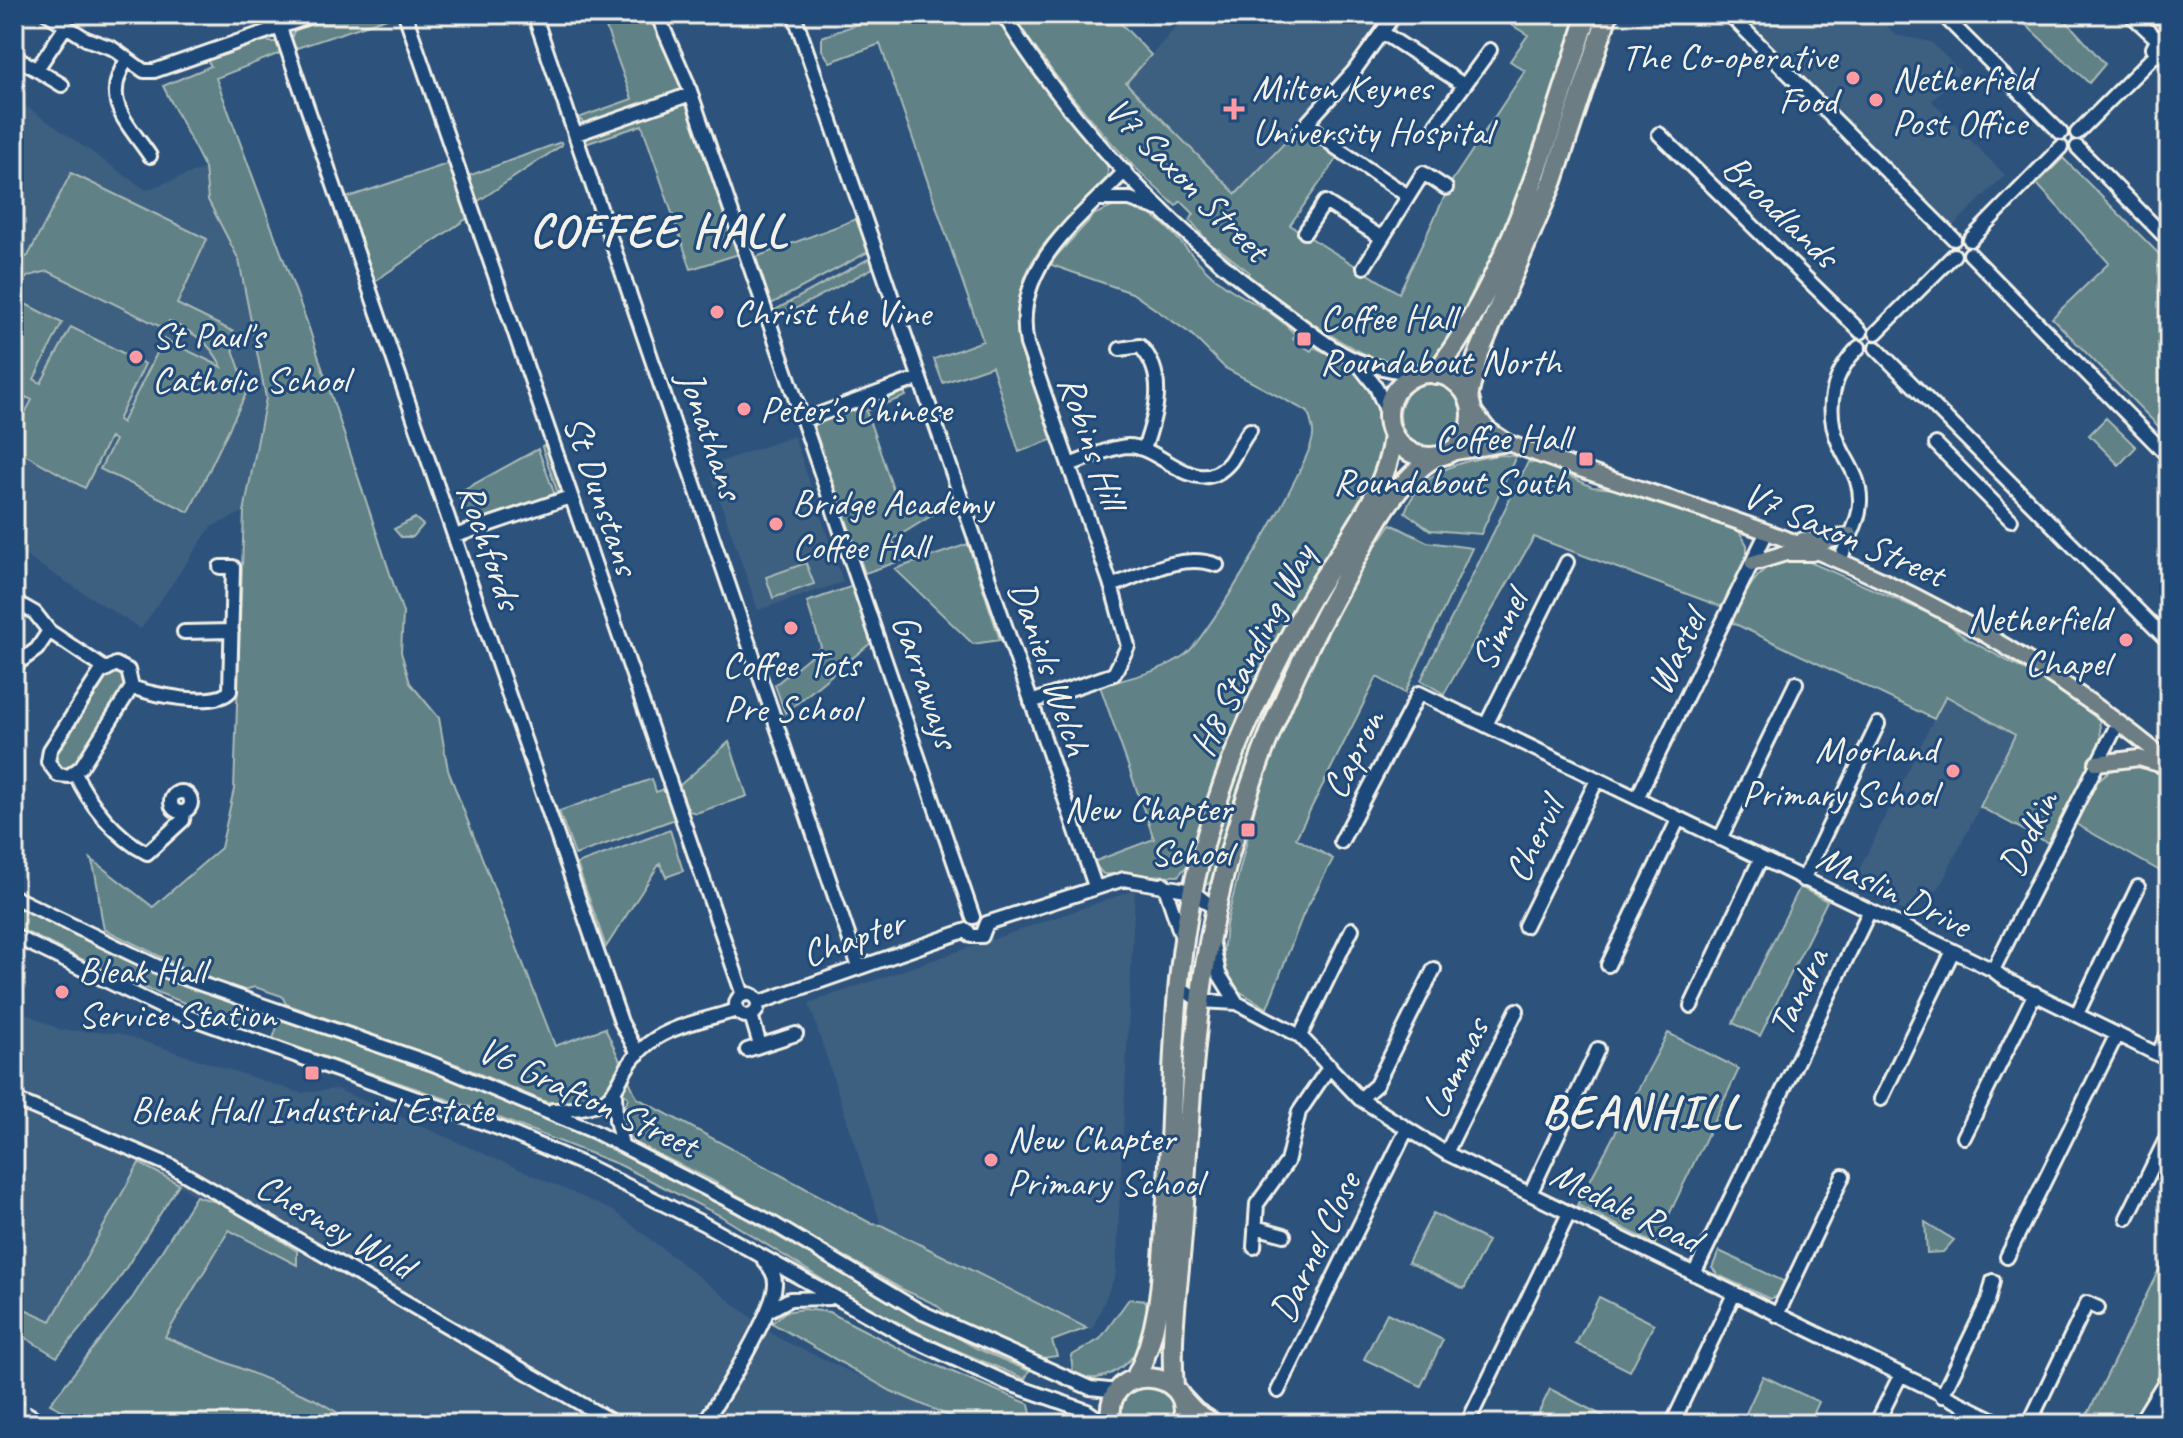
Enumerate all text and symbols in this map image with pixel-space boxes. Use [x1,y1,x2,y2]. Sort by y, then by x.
place label: The Co-operative Food [1621,33,1843,124]
place label: Netherfield Post Office [1892,55,2041,146]
place label: Milton Keynes University Hospital [1252,64,1498,155]
marker: The Co-operative Food [1844,69,1862,87]
street label: V7 Saxon Street [1095,87,1282,274]
marker: Netherfield Post Office [1867,91,1885,109]
marker: Milton Keynes University Hospital [1223,98,1245,120]
street label: Broadlands [1713,144,1851,280]
district label: COFFEE HALL [530,202,789,260]
place label: Christ the Vine [733,289,933,336]
place label: Coffee Hall Roundabout North [1320,294,1563,385]
marker: Christ the Vine [708,303,726,321]
place label: St Paul's Catholic School [152,312,355,403]
marker: Coffee Hall Roundabout North [1295,330,1313,348]
marker: St Paul's Catholic School [127,348,145,366]
street label: Jonathans [667,363,756,508]
street label: Robins Hill [1047,369,1139,521]
place label: Peter's Chinese [760,386,954,433]
marker: Peter's Chinese [735,400,753,418]
street label: St Dunstans [553,409,652,584]
place label: Coffee Hall Roundabout South [1333,414,1577,505]
marker: Coffee Hall Roundabout South [1577,450,1595,468]
street label: V7 Saxon Street [1736,470,1955,599]
street label: Rochfords [447,477,534,618]
place label: Bridge Academy Coffee Hall [792,479,995,570]
marker: Bridge Academy Coffee Hall [767,515,785,533]
street label: H8 Standing Way [1179,534,1327,764]
street label: Daniels Welch [998,575,1102,762]
street label: Simnel [1460,576,1541,678]
place label: Netherfield Chapel [1967,595,2117,686]
street label: Wastel [1636,596,1719,702]
street label: Garraways [881,608,972,757]
marker: Coffee Tots Pre School [782,619,800,637]
marker: Netherfield Chapel [2117,631,2135,649]
place label: Coffee Tots Pre School [722,641,865,732]
street label: Capron [1311,700,1396,806]
place label: Moorland Primary School [1742,726,1944,817]
marker: Moorland Primary School [1944,762,1962,780]
street label: Dodkin [1987,781,2069,883]
street label: Chervil [1494,784,1577,890]
place label: New Chapter School [1064,785,1239,876]
marker: New Chapter School [1239,821,1257,839]
street label: Maslin Drive [1810,834,1981,949]
street label: Chapter [796,897,914,977]
street label: Tandra [1757,938,1840,1043]
place label: Bleak Hall Service Station [78,947,278,1038]
marker: Bleak Hall Service Station [53,983,71,1001]
street label: Lammas [1411,1008,1501,1126]
street label: V6 Grafton Street [471,1026,709,1170]
marker: Bleak Hall Industrial Estate [303,1064,321,1082]
district label: BEANHILL [1542,1083,1743,1141]
place label: Bleak Hall Industrial Estate [131,1086,496,1133]
place label: New Chapter Primary School [1007,1115,1209,1206]
street label: Medale Road [1543,1150,1713,1266]
marker: New Chapter Primary School [982,1151,1000,1169]
street label: Chesney Wold [248,1162,427,1293]
street label: Darnel Close [1259,1162,1372,1329]

